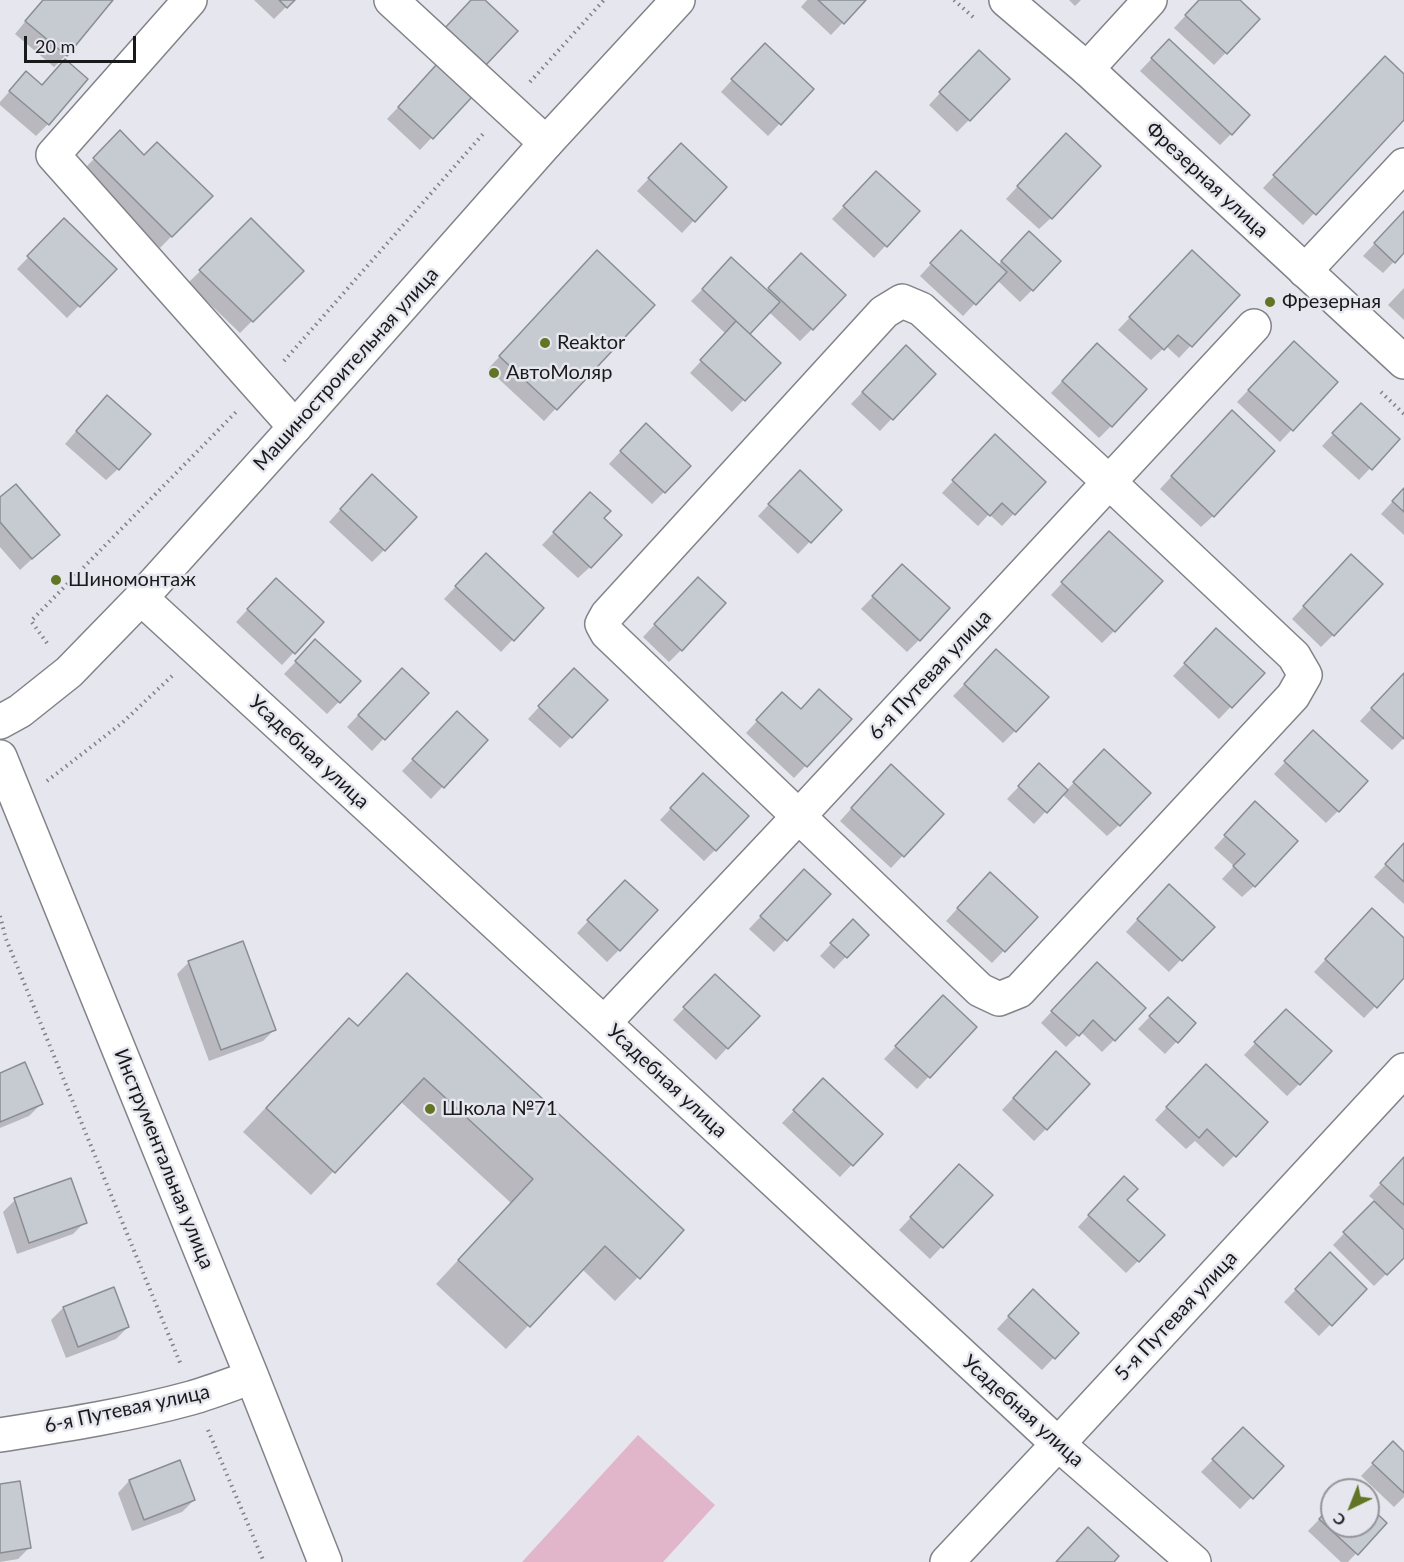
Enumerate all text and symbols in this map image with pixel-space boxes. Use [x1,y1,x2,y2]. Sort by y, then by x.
scale bar [27,24,140,62]
text: 20 m [35,35,75,57]
street label: Фрезерная улица [1141,117,1273,243]
street label: Машиностроительная улица [248,263,444,475]
place label: Фрезерная [1282,290,1381,314]
marker: Фрезерная [1263,295,1277,309]
place label: Reaktor [557,331,625,355]
marker: Reaktor [538,336,552,350]
place label: АвтоМоляр [506,361,612,385]
marker: АвтоМоляр [487,366,501,380]
place label: Шиномонтаж [68,568,196,592]
marker: Шиномонтаж [49,573,63,587]
street label: 6-я Путевая улица [864,605,996,745]
street label: Усадебная улица [244,690,374,814]
street label: Усадебная улица [602,1019,732,1143]
street label: Инструментальная улица [109,1045,219,1273]
place label: Школа №71 [442,1097,557,1121]
marker: Школа №71 [423,1102,437,1116]
street label: 5-я Путевая улица [1110,1246,1242,1386]
street label: Усадебная улица [957,1350,1089,1472]
street label: 6-я Путевая улица [42,1380,212,1438]
north arrow [1320,1478,1380,1538]
text: С [1328,1510,1349,1531]

